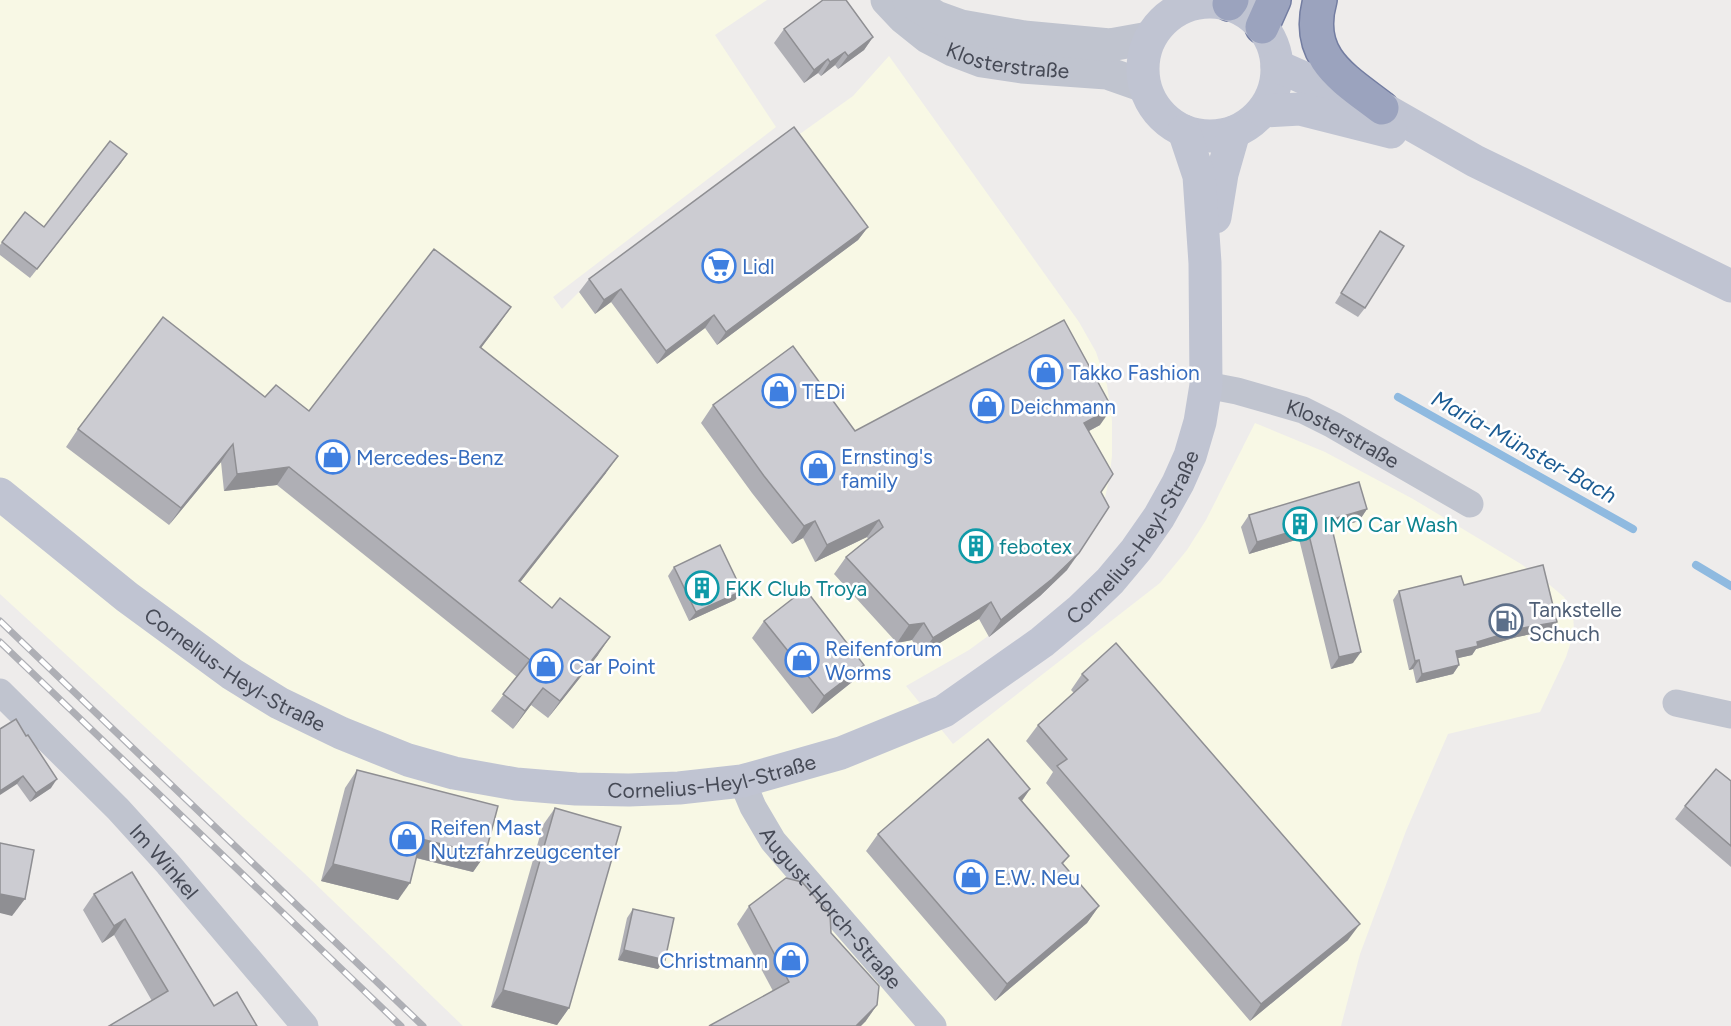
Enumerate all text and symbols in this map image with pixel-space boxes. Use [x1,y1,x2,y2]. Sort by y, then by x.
street label: Klosterstraße [943,36,1070,83]
supermarket icon: Lidl [701,248,737,284]
place label: Lidl [742,254,775,279]
shop icon: Takko Fashion [1028,354,1064,390]
place label: Takko Fashion [1069,360,1200,385]
shop icon: TEDi [761,373,797,409]
place label: TEDi [802,379,845,404]
water label: Maria-Münster-Bach [1427,385,1621,509]
shop icon: Deichmann [969,388,1005,424]
street label: Klosterstraße [1284,393,1404,473]
place label: Deichmann [1010,394,1116,419]
shop icon: Mercedes-Benz [315,439,351,475]
place label: Ernsting's family [841,444,933,493]
place label: Mercedes-Benz [356,445,504,470]
street label: Cornelius-Heyl-Straße [1061,446,1204,629]
shop icon: Ernsting's family [800,450,836,486]
building icon: IMO Car Wash [1282,506,1318,542]
place label: IMO Car Wash [1323,512,1458,537]
building icon: febotex [958,528,994,564]
place label: febotex [999,534,1072,559]
building icon: FKK Club Troya [684,570,720,606]
place label: FKK Club Troya [725,576,867,601]
place label: Tankstelle Schuch [1529,597,1622,646]
street label: Cornelius-Heyl-Straße [140,602,330,736]
fuel station icon: Tankstelle Schuch [1488,603,1524,639]
place label: Reifenforum Worms [825,636,942,685]
shop icon: Reifenforum Worms [784,642,820,678]
shop icon: Car Point [528,648,564,684]
place label: Car Point [569,654,656,679]
street label: Cornelius-Heyl-Straße [607,748,818,803]
place label: Reifen Mast Nutzfahrzeugcenter [430,815,620,864]
street label: Im Winkel [125,818,204,904]
shop icon: Reifen Mast Nutzfahrzeugcenter [389,821,425,857]
street label: August-Horch-Straße [755,822,907,994]
shop icon: E.W. Neu [953,859,989,895]
place label: E.W. Neu [994,865,1080,890]
shop icon: Christmann [773,942,809,978]
place label: Christmann [659,948,768,973]

